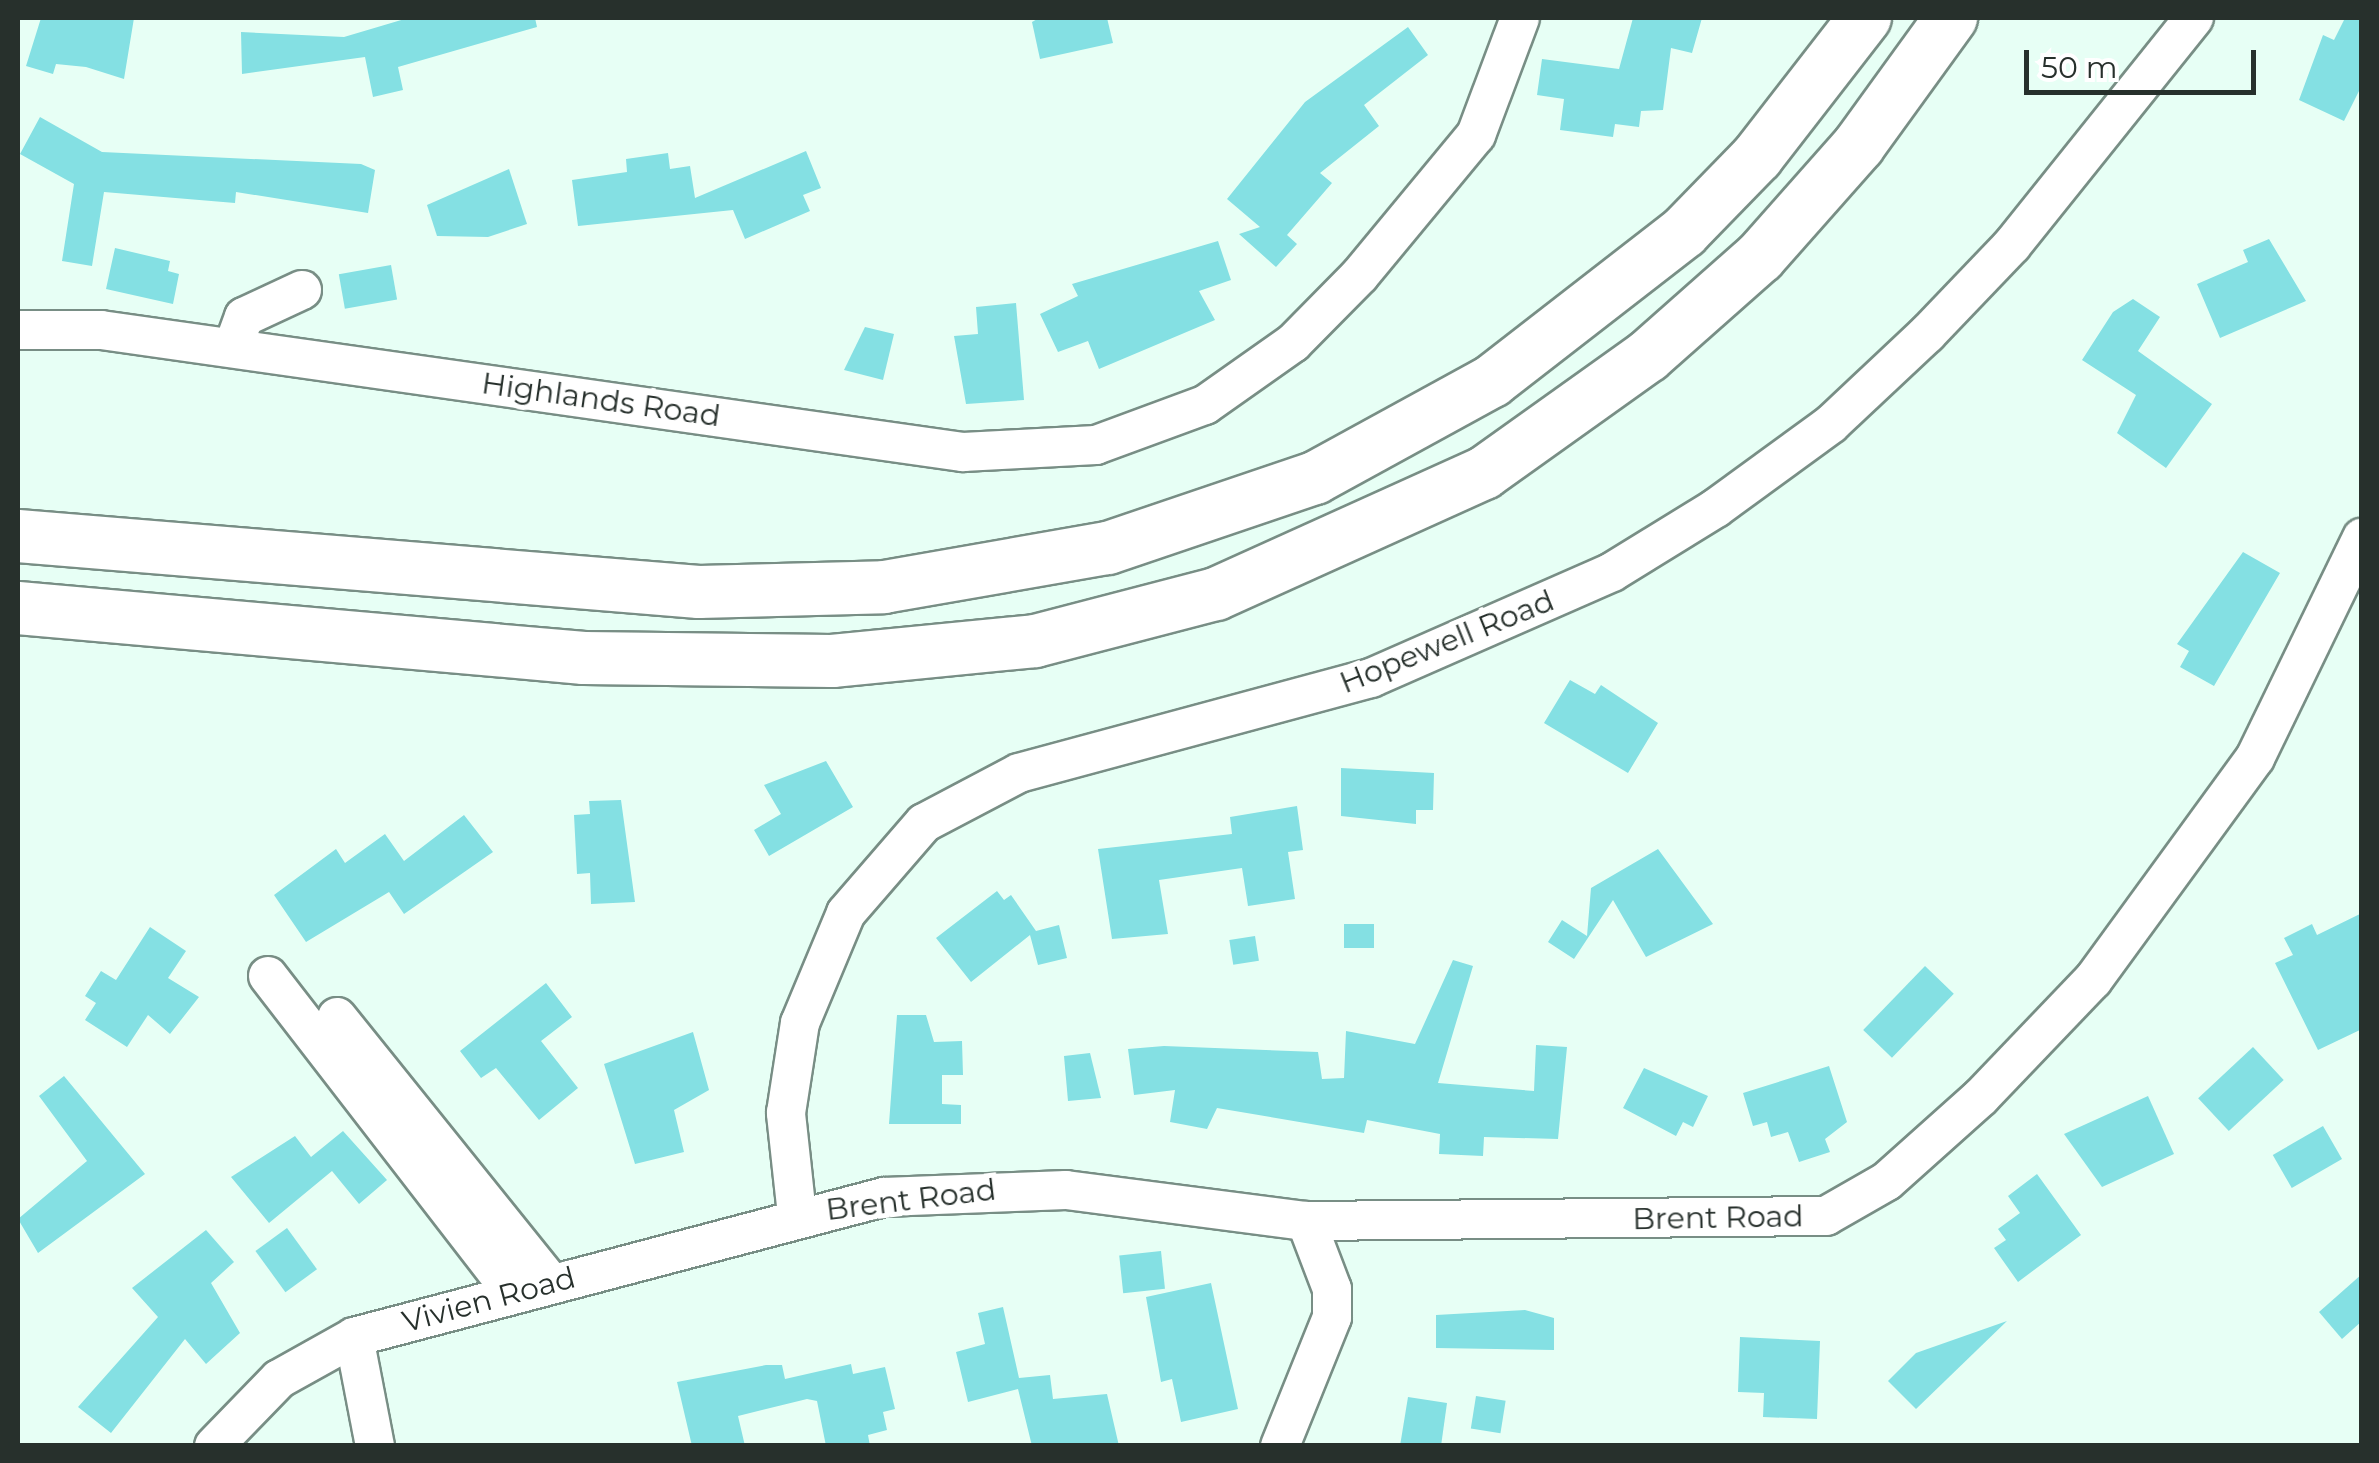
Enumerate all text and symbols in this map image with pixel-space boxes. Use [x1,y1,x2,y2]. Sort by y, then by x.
scale bar [2029,30,2262,92]
text: 50 m [2041,49,2118,86]
street label: Highlands Road [479,365,723,435]
street label: Hopewell Road [1335,583,1559,701]
street label: Brent Road [824,1172,998,1228]
street label: Brent Road [1632,1199,1804,1237]
street label: Vivien Road [399,1260,579,1340]

